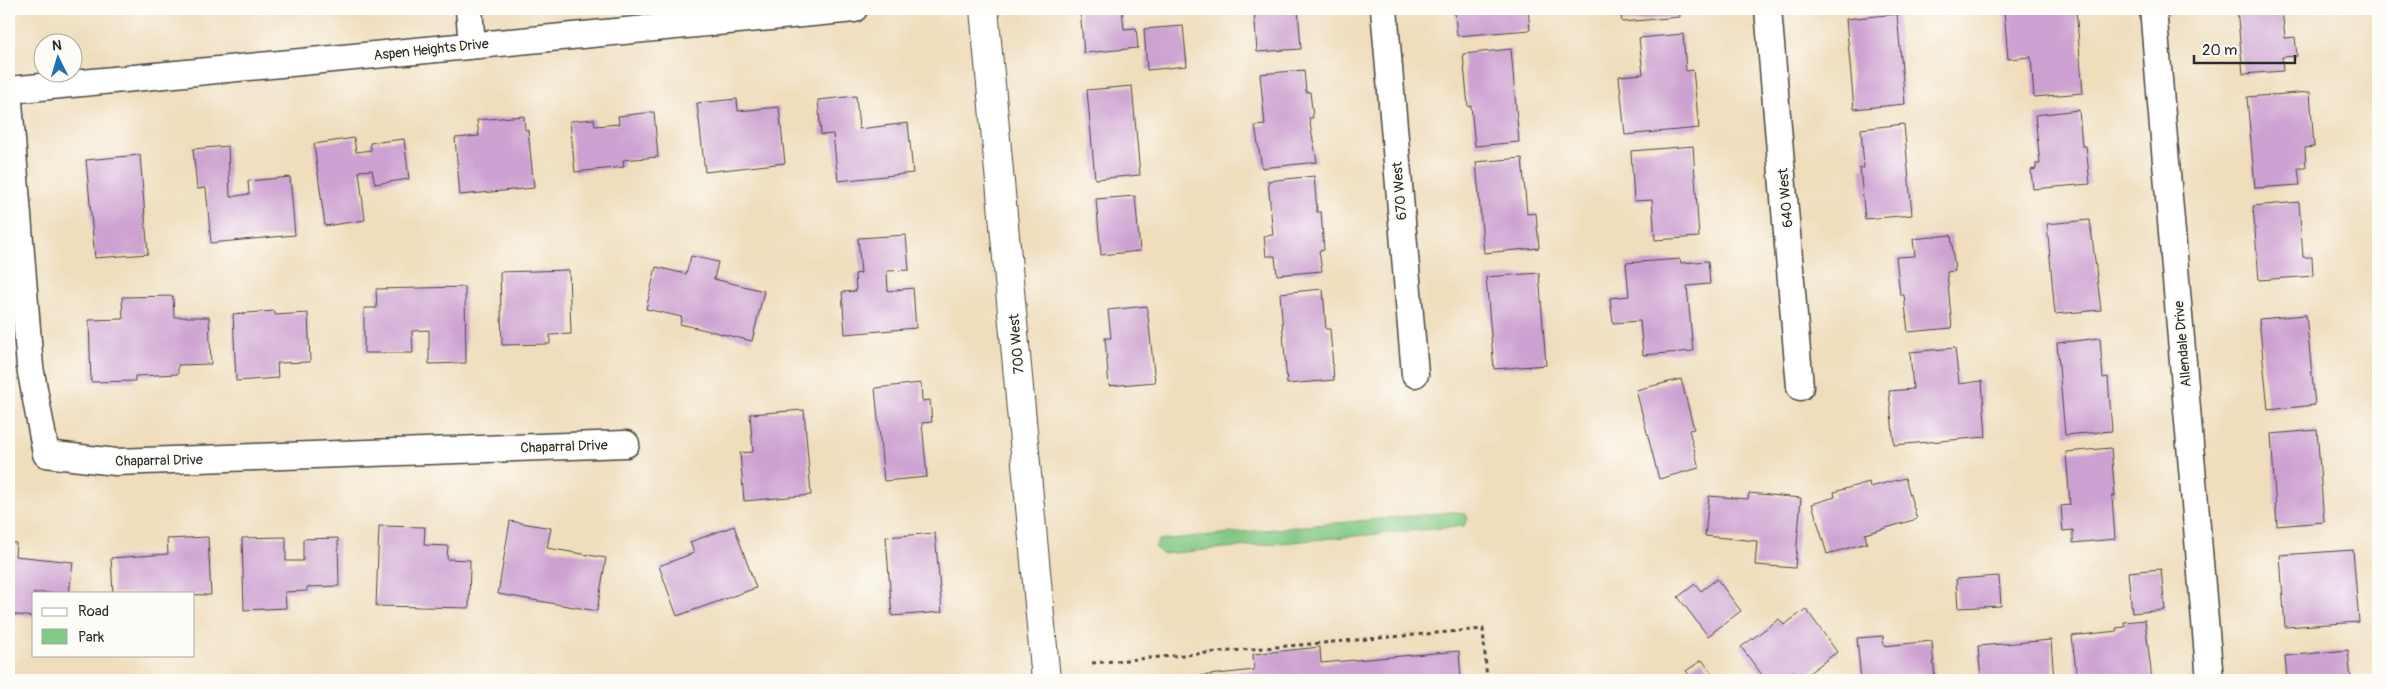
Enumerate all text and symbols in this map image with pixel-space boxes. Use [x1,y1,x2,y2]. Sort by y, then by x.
north arrow [32,32,82,82]
scale bar [2194,32,2296,64]
street label: Aspen Heights Drive [373,35,490,64]
text: N [51,37,62,54]
text: 20 m [2202,41,2237,60]
street label: 670 West [1388,161,1411,221]
street label: 640 West [1774,167,1797,228]
street label: Allendale Drive [2170,300,2195,388]
street label: 700 West [1005,313,1028,375]
street label: Chaparral Drive [520,436,608,457]
street label: Chaparral Drive [115,451,203,470]
legend [32,592,195,656]
text: Road [78,602,109,621]
text: Park [78,628,105,647]

